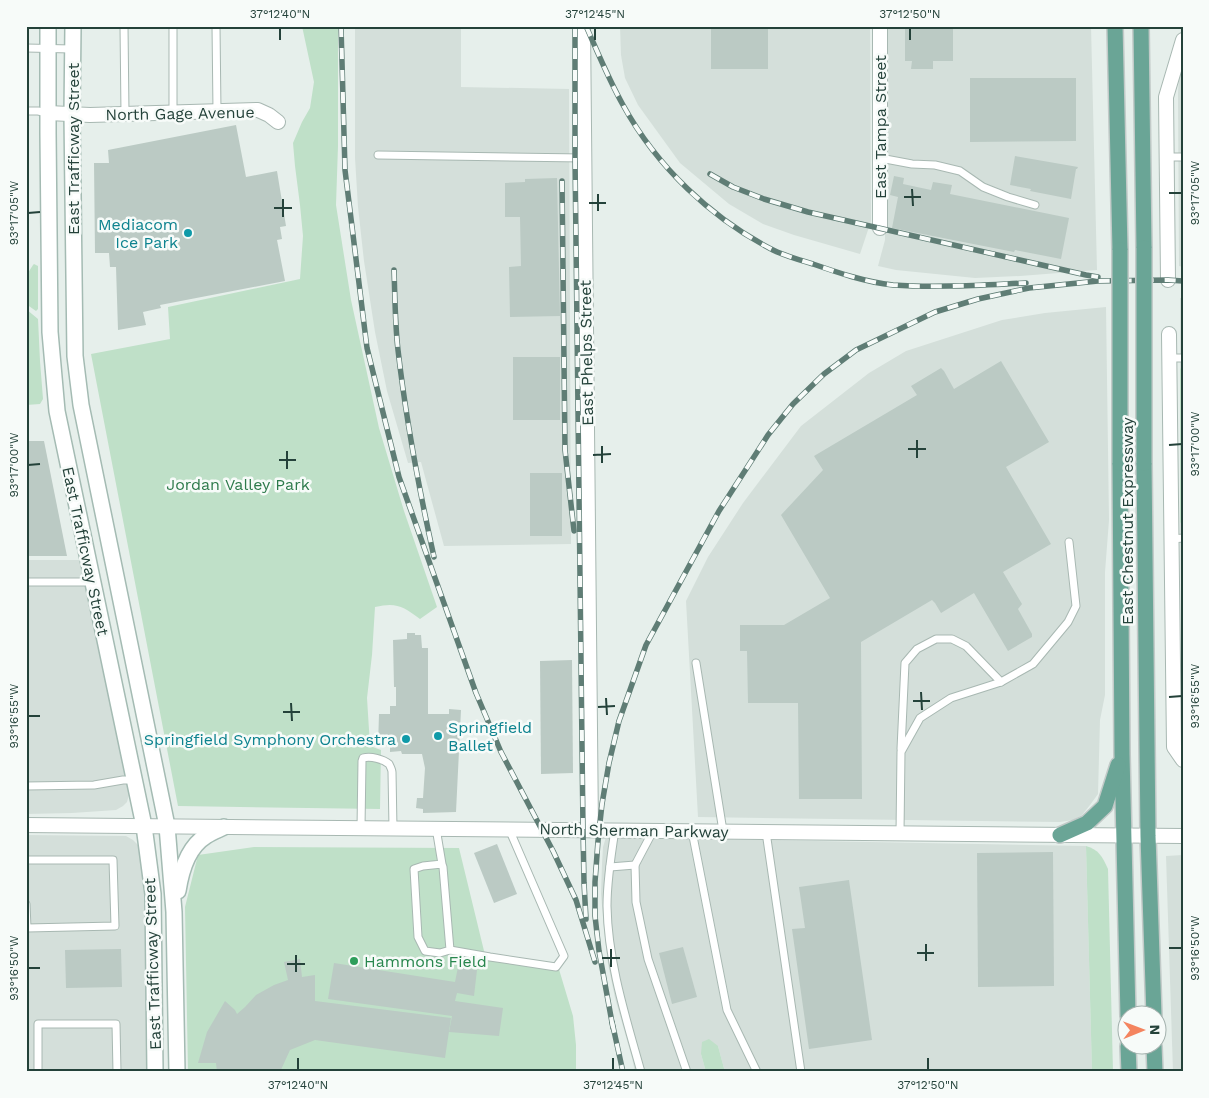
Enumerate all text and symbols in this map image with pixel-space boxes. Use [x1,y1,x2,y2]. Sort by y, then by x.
text: 37°12'40"N [250,7,310,21]
text: 37°12'45"N [565,7,625,21]
text: 37°12'50"N [879,7,941,21]
street label: East Tampa Street [871,55,890,199]
street label: East Trafficway Street [64,63,83,235]
street label: North Gage Avenue [105,103,255,124]
text: 93°17'05"W [1188,160,1202,225]
text: 93°17'05"W [7,180,21,245]
place label: Mediacom Ice Park [98,215,178,252]
marker: Mediacom Ice Park [182,227,194,239]
street label: East Phelps Street [576,280,597,426]
text: 93°17'00"W [1188,411,1202,477]
street label: East Chestnut Expressway [1118,416,1137,625]
text: 93°17'00"W [7,432,21,498]
street label: East Trafficway Street [58,465,113,638]
park label: Jordan Valley Park [166,475,310,494]
text: 93°16'55"W [1188,663,1202,728]
text: 93°16'55"W [7,683,21,748]
place label: Springfield Ballet [448,718,532,755]
place label: Springfield Symphony Orchestra [144,730,396,749]
marker: Springfield Ballet [432,730,444,742]
marker: Springfield Symphony Orchestra [400,733,412,745]
street label: North Sherman Parkway [539,819,730,842]
street label: East Trafficway Street [140,877,165,1050]
text: 93°16'50"W [1188,915,1202,981]
text: 93°16'50"W [7,935,21,1001]
place label: Hammons Field [364,952,487,971]
marker: Hammons Field [348,955,360,967]
north arrow [1116,1006,1166,1056]
text: N [1147,1024,1163,1035]
text: 37°12'40"N [268,1078,328,1092]
text: 37°12'45"N [583,1078,643,1092]
text: 37°12'50"N [897,1078,959,1092]

